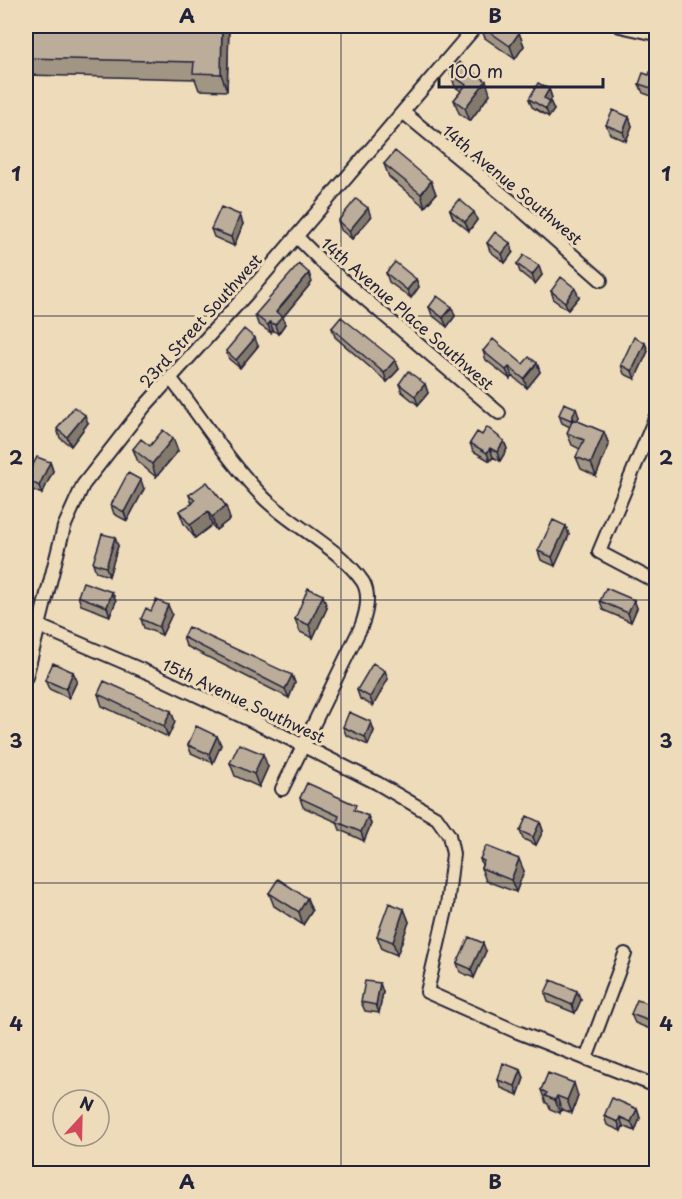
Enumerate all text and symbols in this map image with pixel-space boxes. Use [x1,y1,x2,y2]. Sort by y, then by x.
text: A [179,0,195,30]
text: B [488,0,502,30]
scale bar [439,51,602,89]
text: 100 m [448,57,503,84]
street label: 14th Avenue Southwest [438,118,588,250]
text: 1 [11,158,21,188]
text: 1 [661,158,671,188]
street label: 14th Avenue Place Southwest [316,231,500,395]
street label: 23rd Street Southwest [133,248,267,392]
text: 2 [9,442,23,472]
text: 2 [659,442,673,472]
street label: 15th Avenue Southwest [159,652,329,748]
text: 3 [9,725,23,755]
text: 3 [659,725,673,755]
text: 4 [9,1008,23,1038]
text: 4 [659,1008,673,1038]
north arrow [51,1088,111,1148]
text: N [77,1090,97,1117]
text: A [179,1166,195,1196]
text: B [488,1166,502,1196]

